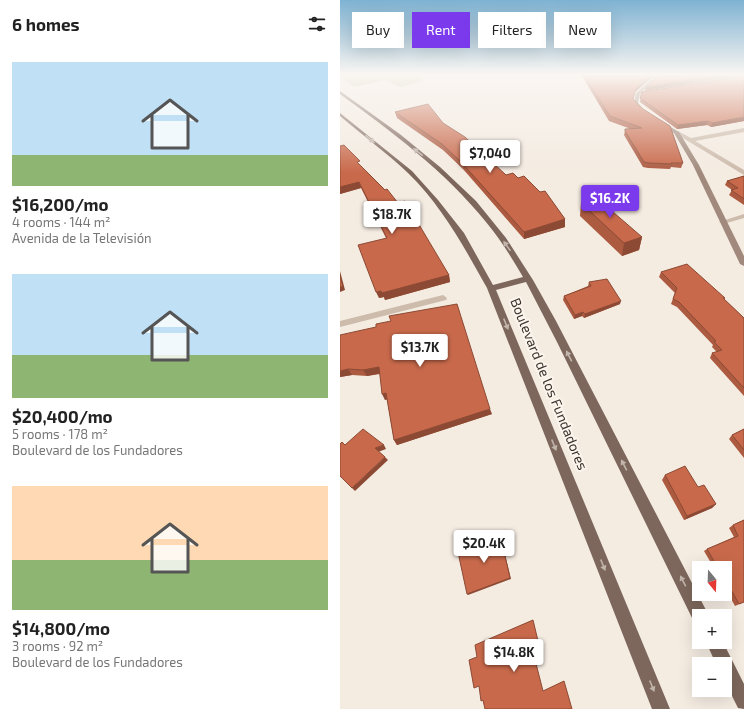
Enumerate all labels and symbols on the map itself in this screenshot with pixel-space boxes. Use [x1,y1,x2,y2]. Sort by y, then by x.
one-way arrow [365,134,375,143]
pin: $7,040 [457,140,523,174]
one-way arrow [412,148,423,156]
pin: $16.2K [577,185,643,219]
pin: $18.7K [359,201,425,235]
one-way arrow [503,241,511,251]
street label: Boulevard de los Fundadores [507,295,592,472]
one-way arrow [503,319,509,331]
pin: $13.7K [387,334,453,368]
one-way arrow [566,351,572,362]
one-way arrow [552,439,558,451]
one-way arrow [621,460,627,471]
pin: $20.4K [451,530,517,564]
one-way arrow [600,560,606,571]
north arrow [692,561,732,601]
one-way arrow [680,575,686,587]
pin: $14.8K [481,639,547,673]
one-way arrow [649,680,655,692]

